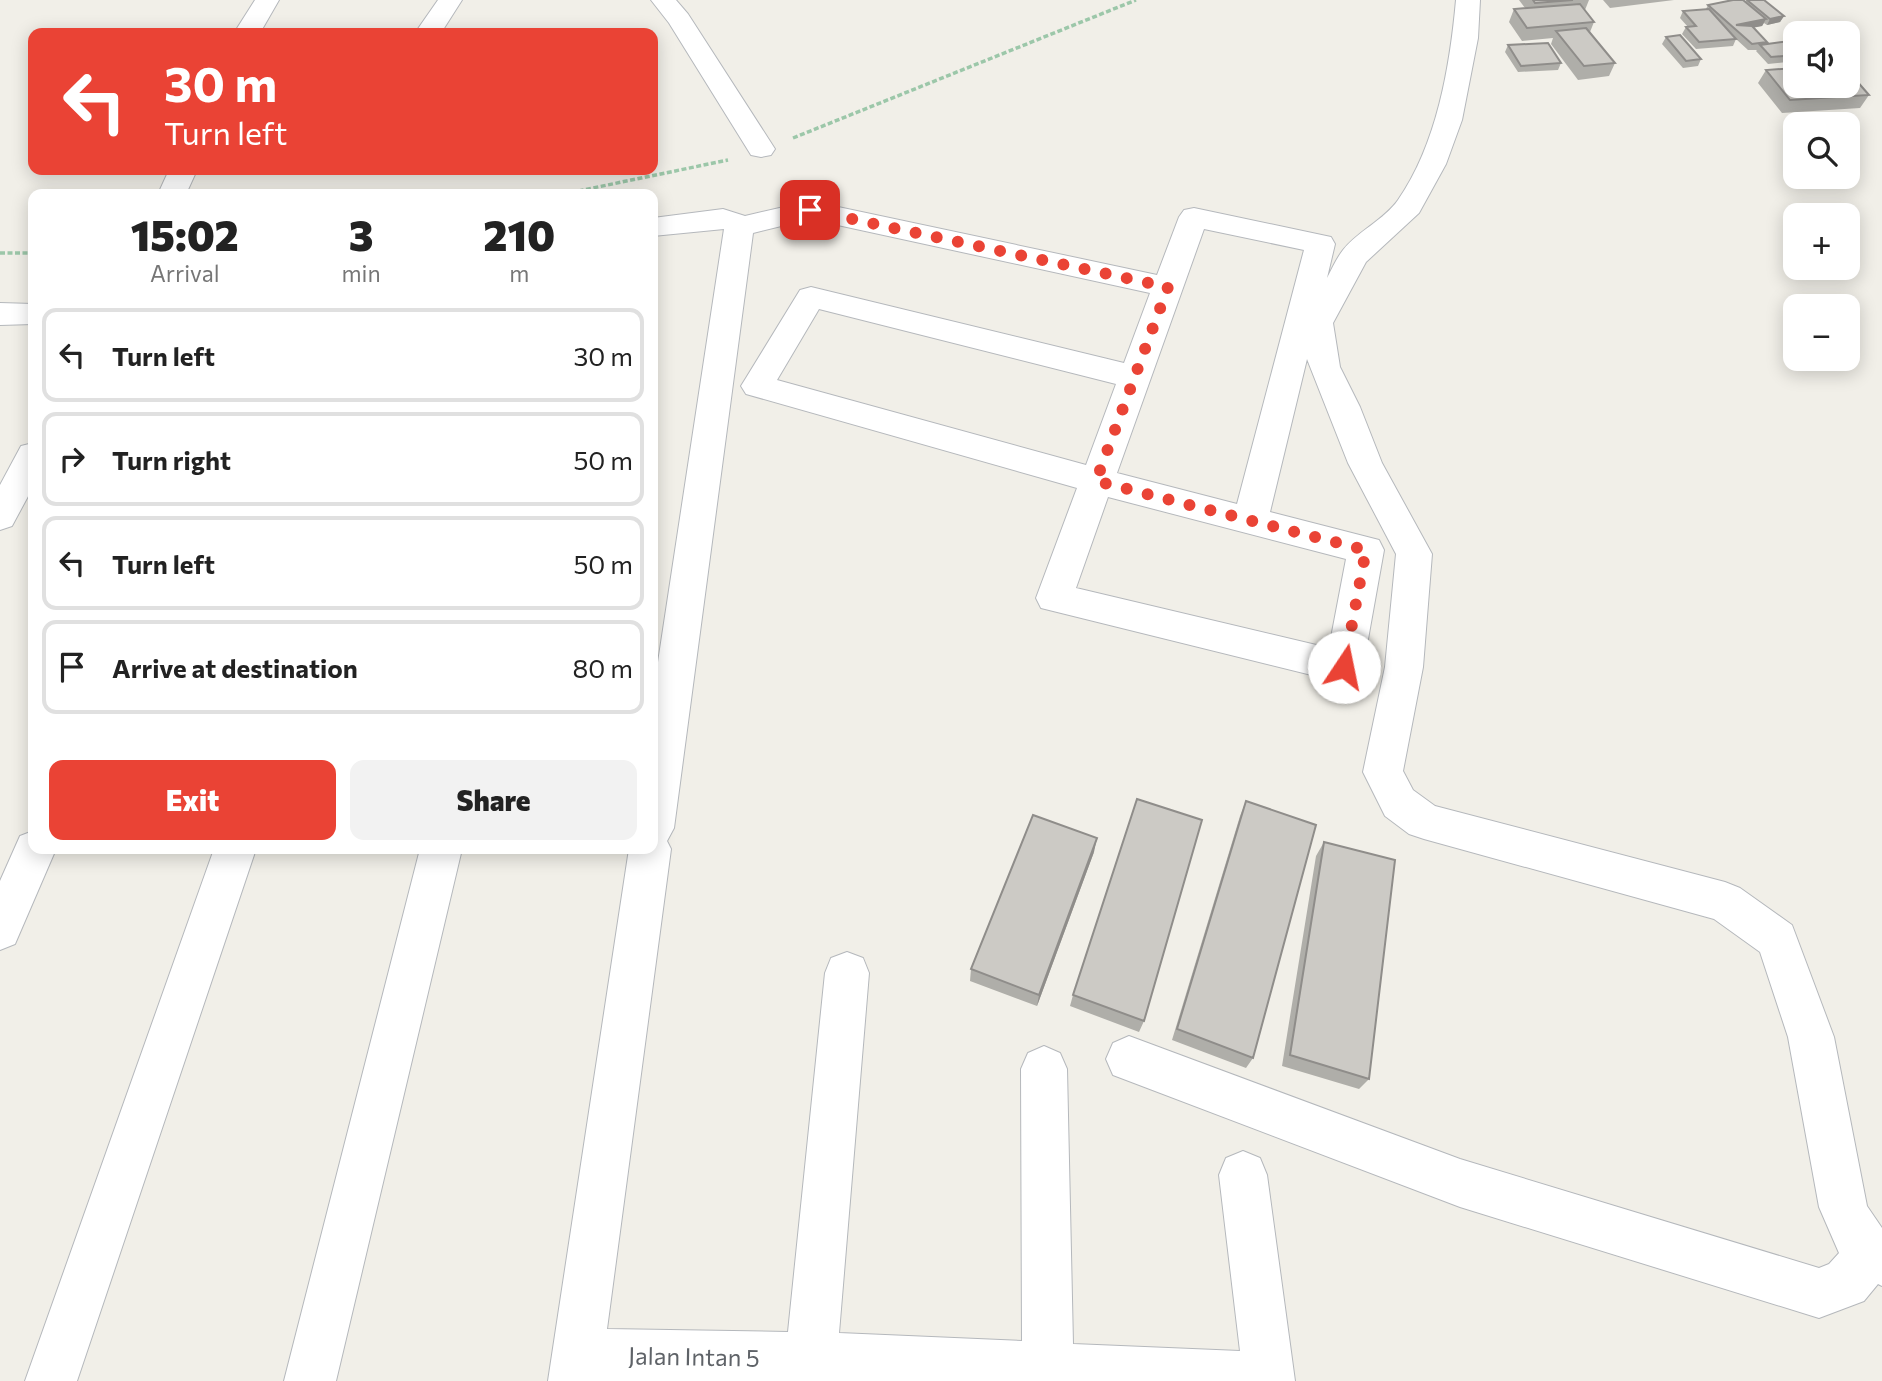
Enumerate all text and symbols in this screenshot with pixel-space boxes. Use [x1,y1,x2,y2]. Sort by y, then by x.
map controls [1783,21,1860,371]
button: sound [1783,21,1860,98]
text: 30 m [164,52,277,112]
icon: left [49,56,140,147]
text: Turn left [164,112,288,152]
button: search [1783,112,1860,189]
pin [780,180,840,240]
icon: arrive [791,191,829,229]
button: + [1783,203,1860,280]
text: 15:02 [131,208,239,260]
text: 3 [349,208,373,260]
text: 210 [483,208,555,260]
text: Arrival [150,259,220,287]
text: min [341,259,381,287]
text: m [509,259,529,287]
button: − [1783,294,1860,371]
icon: left [53,336,91,374]
text: Turn left [112,340,215,371]
text: 30 m [574,340,633,371]
icon: right [53,440,91,478]
text: Turn right [112,444,231,475]
text: 50 m [573,444,633,475]
icon: left [53,544,91,582]
text: Turn left [112,548,215,579]
text: 50 m [573,548,633,579]
position arrow [1307,630,1381,704]
icon: arrive [53,648,91,686]
text: Arrive at destination [112,652,358,683]
text: 80 m [573,652,633,683]
button: Exit [49,760,336,840]
button: Share [350,760,637,840]
street label: Jalan Intan 5 [628,1340,760,1372]

